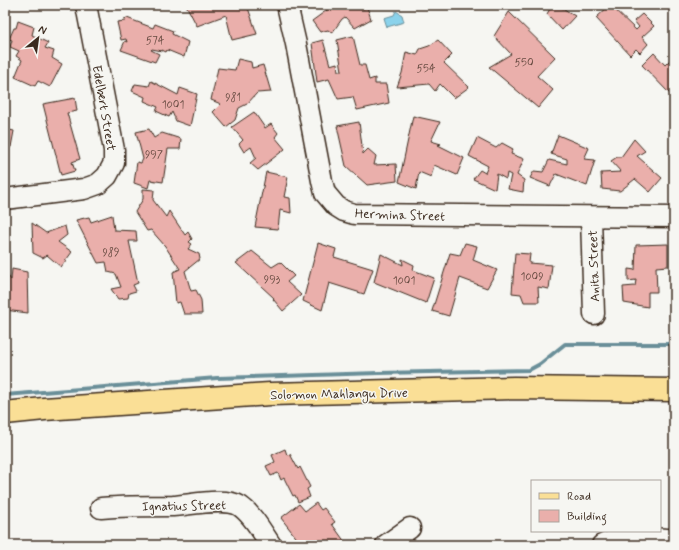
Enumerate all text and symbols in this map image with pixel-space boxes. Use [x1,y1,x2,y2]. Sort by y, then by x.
north arrow [18,18,58,58]
text: N [36,22,49,38]
house number: 574 [146,34,165,48]
house number: 550 [514,56,534,70]
house number: 554 [417,62,436,76]
street label: Edelbert Street [88,64,119,153]
house number: 981 [225,91,241,105]
house number: 1001 [162,98,184,112]
house number: 997 [145,148,163,162]
street label: Hermina Street [355,205,445,226]
street label: Anita Street [585,230,604,302]
house number: 989 [102,246,120,260]
house number: 1009 [520,270,544,284]
house number: 993 [264,273,281,287]
house number: 1001 [393,274,415,288]
street label: Solomon Mahlangu Drive [270,385,408,405]
legend [531,480,661,532]
text: Road [567,489,591,505]
street label: Ignatius Street [142,497,226,516]
text: Building [567,509,607,526]

